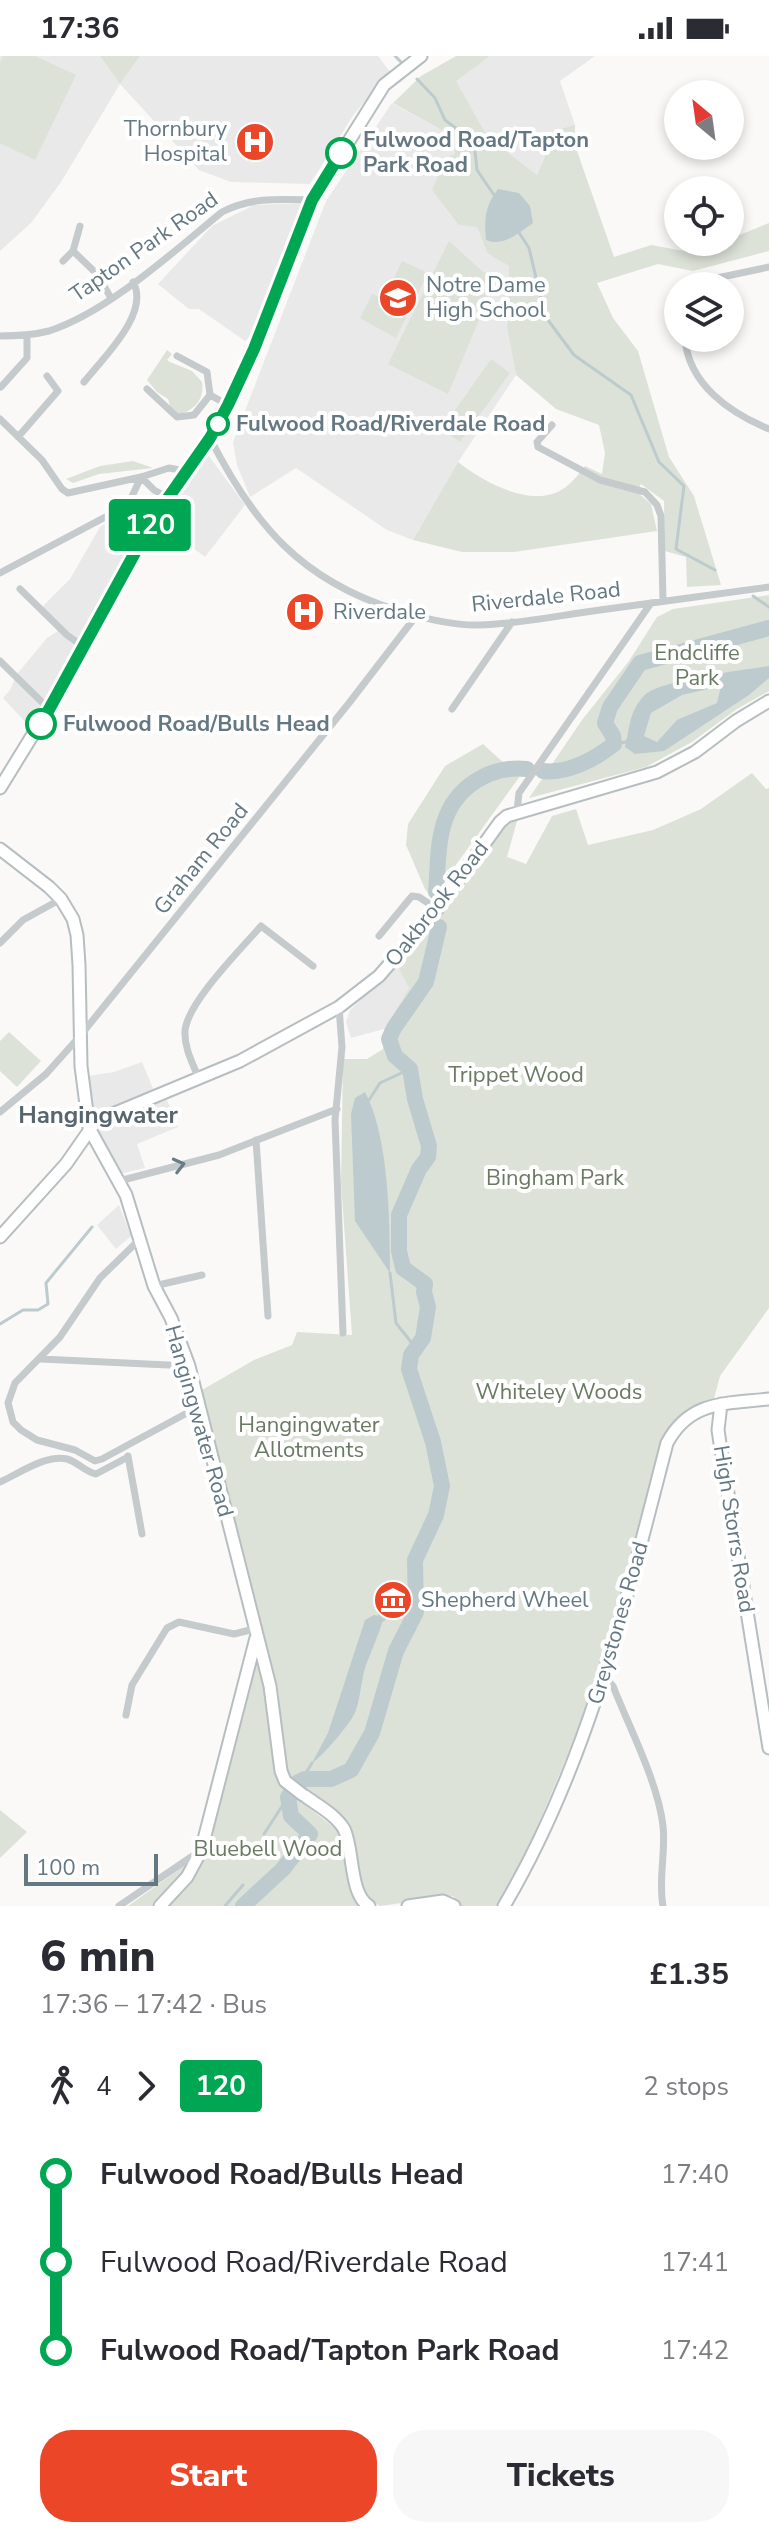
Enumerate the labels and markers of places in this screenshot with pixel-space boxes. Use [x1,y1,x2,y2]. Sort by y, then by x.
place label: Thornbury Hospital [124,114,228,169]
hospital icon: Thornbury Hospital [234,121,276,163]
place label: Fulwood Road/Tapton Park Road [363,125,589,180]
marker: Fulwood Road/Tapton Park Road [326,138,356,168]
place label: Notre Dame High School [426,270,547,325]
school or university icon: Notre Dame High School [377,277,419,319]
place label: Fulwood Road/Riverdale Road [236,409,545,439]
marker: Fulwood Road/Riverdale Road [207,413,229,435]
hospital icon: Riverdale [284,591,326,633]
place label: Riverdale [333,597,426,627]
marker: Fulwood Road/Bulls Head [26,709,56,739]
place label: Fulwood Road/Bulls Head [63,709,330,739]
museum icon: Shepherd Wheel [372,1579,414,1621]
place label: Shepherd Wheel [421,1585,589,1615]

